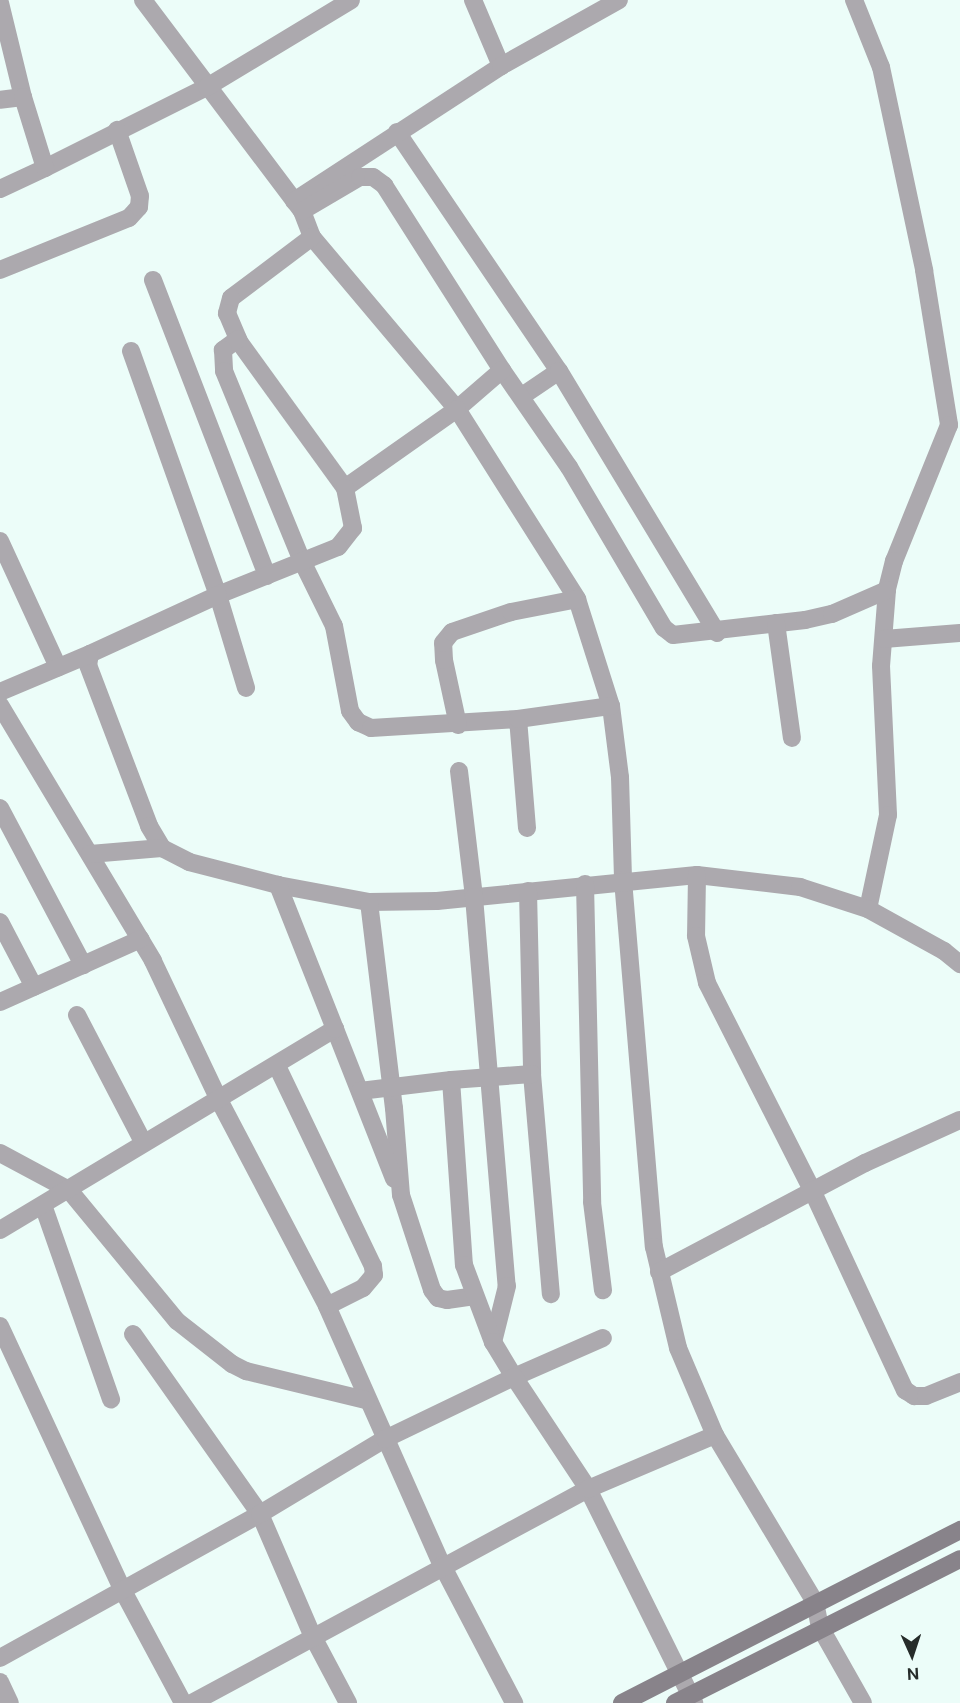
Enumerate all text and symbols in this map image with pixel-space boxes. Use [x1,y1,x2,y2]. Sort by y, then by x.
north arrow [882,1625,942,1685]
text: N [906,1664,920,1683]

